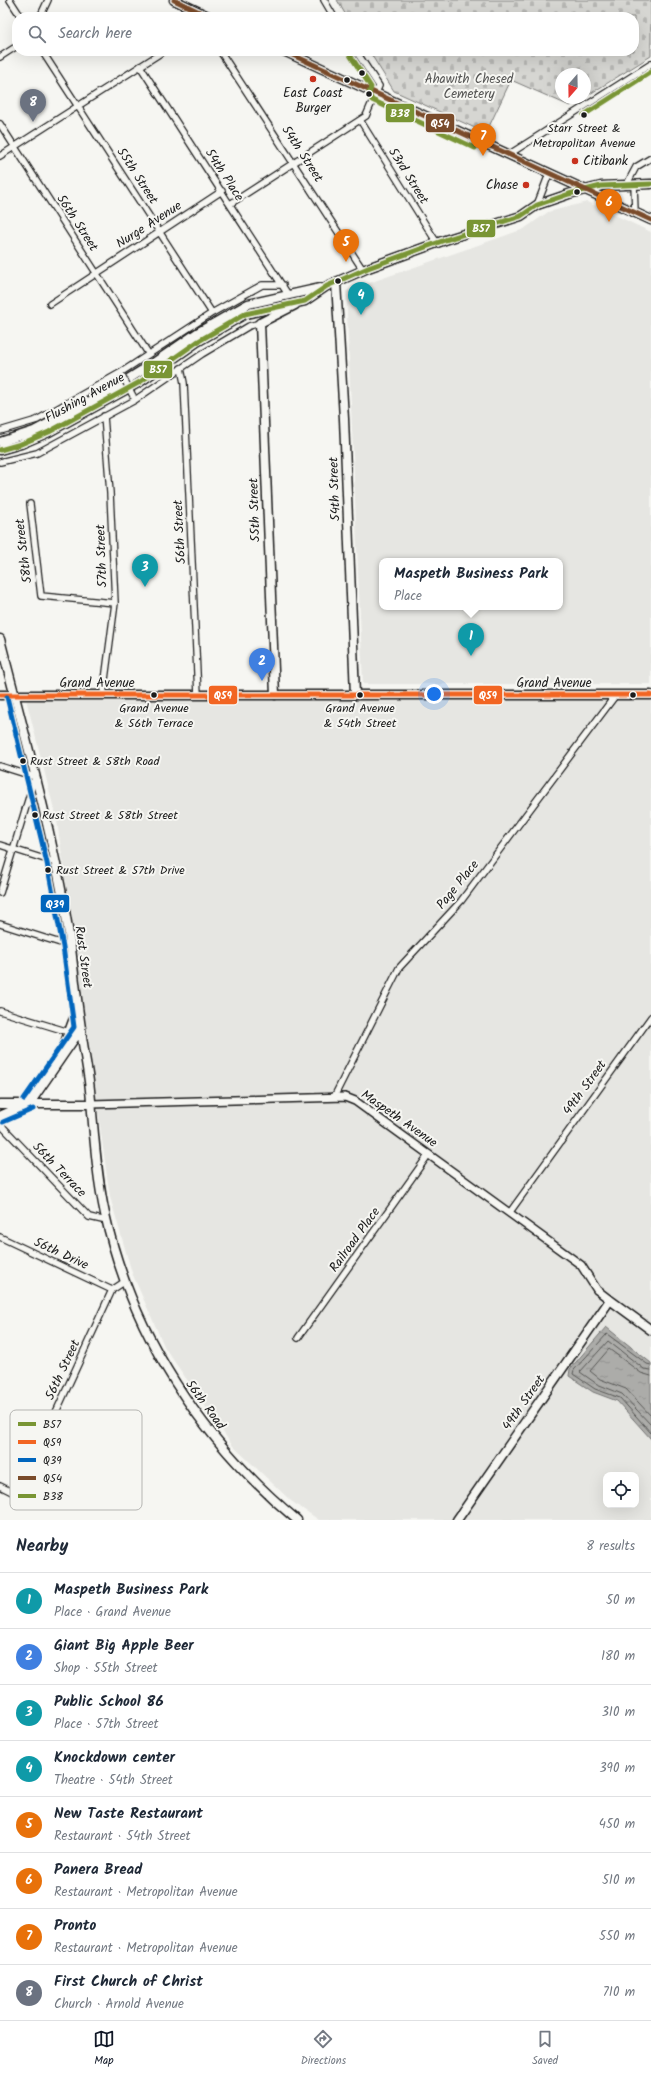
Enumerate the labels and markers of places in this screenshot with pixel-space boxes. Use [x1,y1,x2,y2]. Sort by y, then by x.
unlabelled marker [357,68,367,78]
marker: East Coast Burger [308,74,318,84]
unlabelled marker [342,75,352,85]
place label: East Coast Burger [283,83,344,119]
pin: 8 [20,89,46,122]
unlabelled marker [364,89,374,99]
marker: Starr Street & Metropolitan Avenue [579,110,589,120]
place label: Starr Street & Metropolitan Avenue [533,119,636,153]
pin: 7 [470,123,496,156]
place label: Citibank [583,151,629,172]
marker: Citibank [570,156,580,166]
place label: Chase [486,175,518,196]
marker: Chase [521,180,531,190]
unlabelled marker [572,187,582,197]
pin: 6 [596,189,622,222]
pin: 5 [333,229,359,262]
unlabelled marker [333,276,343,286]
pin: 4 [348,282,374,315]
pin: 3 [132,554,158,587]
pin: 1 [458,623,484,656]
pin: 2 [249,648,275,681]
marker: Grand Avenue & 56th Terrace [149,690,159,700]
marker: Grand Avenue & 54th Street [355,690,365,700]
unlabelled marker [628,690,638,700]
place label: Grand Avenue & 56th Terrace [115,699,194,733]
place label: Grand Avenue & 54th Street [324,699,397,733]
place label: Rust Street & 58th Road [30,752,160,771]
marker: Rust Street & 58th Road [18,756,28,766]
place label: Rust Street & 58th Street [42,806,178,825]
marker: Rust Street & 58th Street [30,810,40,820]
place label: Rust Street & 57th Drive [56,861,185,880]
marker: Rust Street & 57th Drive [43,865,53,875]

